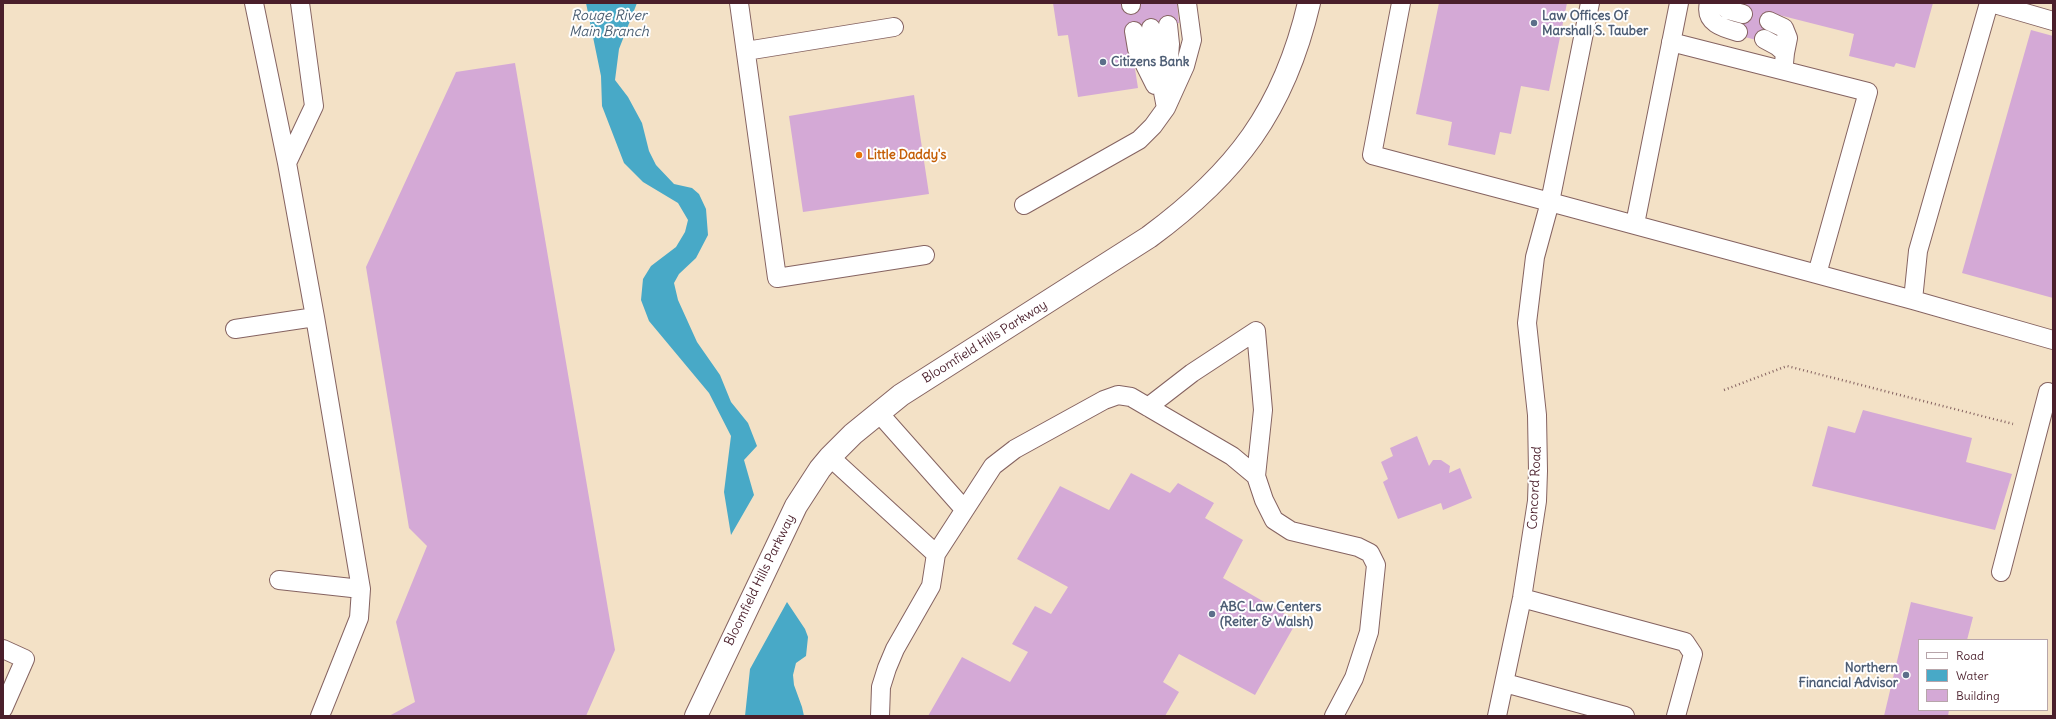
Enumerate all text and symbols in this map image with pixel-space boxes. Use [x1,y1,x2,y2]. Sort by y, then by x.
water label: Rouge River Main Branch [569,8,649,40]
place label: Law Offices Of Marshall S. Tauber [1542,8,1648,39]
marker: Law Offices Of Marshall S. Tauber [1529,18,1539,28]
place label: Citizens Bank [1111,54,1189,70]
marker: Citizens Bank [1098,57,1108,67]
place label: Little Daddy's [867,147,946,163]
marker: Little Daddy's [854,150,864,160]
street label: Bloomfield Hills Parkway [920,297,1050,387]
street label: Concord Road [1525,446,1545,530]
street label: Bloomfield Hills Parkway [721,512,799,648]
place label: ABC Law Centers (Reiter & Walsh) [1220,599,1321,630]
marker: ABC Law Centers (Reiter & Walsh) [1207,609,1217,619]
legend [1918,639,2048,711]
text: Road [1956,648,1984,663]
place label: Northern Financial Advisor [1799,660,1898,691]
text: Water [1956,668,1989,683]
marker: Northern Financial Advisor [1901,670,1911,680]
text: Building [1956,688,2000,703]

